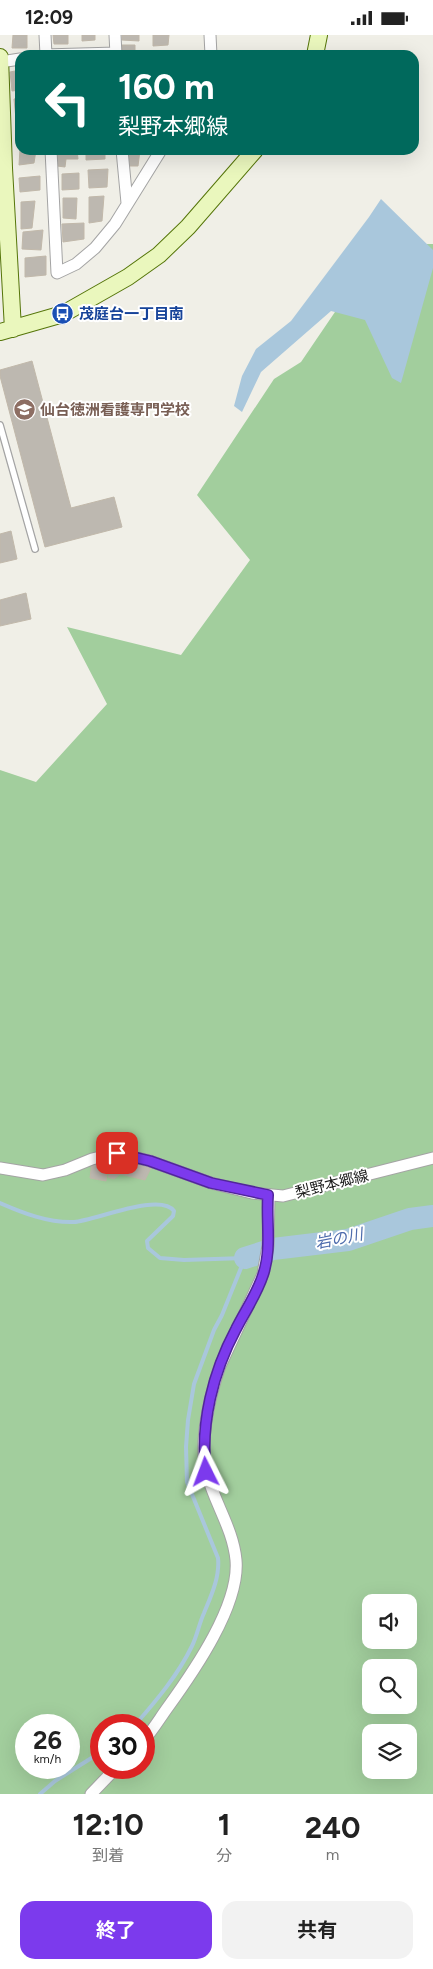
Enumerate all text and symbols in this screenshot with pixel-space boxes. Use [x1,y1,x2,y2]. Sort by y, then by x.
text: 12:09 [25,6,73,29]
text: 160 m [118,66,215,108]
icon: left [35,70,100,135]
text: 梨野本郷線 [118,113,228,140]
bus stop icon: 茂庭台一丁目南 [51,302,75,326]
place label: 茂庭台一丁目南 [79,305,184,323]
school or university icon: 仙台徳洲看護専門学校 [12,398,36,422]
place label: 仙台徳洲看護専門学校 [40,401,190,419]
pin [96,1132,138,1174]
icon: arrive [103,1139,131,1167]
street label: 梨野本郷線 [293,1166,371,1202]
water label: 岩の川 [314,1224,366,1252]
position arrow [179,1445,231,1497]
map controls [362,1594,417,1779]
button: sound [362,1594,417,1649]
button: search [362,1659,417,1714]
speed limit sign: 30 [90,1714,155,1779]
button: layers [362,1724,417,1779]
text: 26 [33,1725,62,1755]
text: km/h [34,1752,61,1766]
text: 12:10 [73,1806,144,1843]
text: 1 [218,1806,231,1843]
text: 240 [305,1809,361,1846]
text: m [326,1845,339,1864]
text: 到着 [92,1846,124,1865]
text: 分 [216,1846,232,1865]
button: 終了 [20,1901,212,1959]
button: 共有 [222,1901,413,1959]

